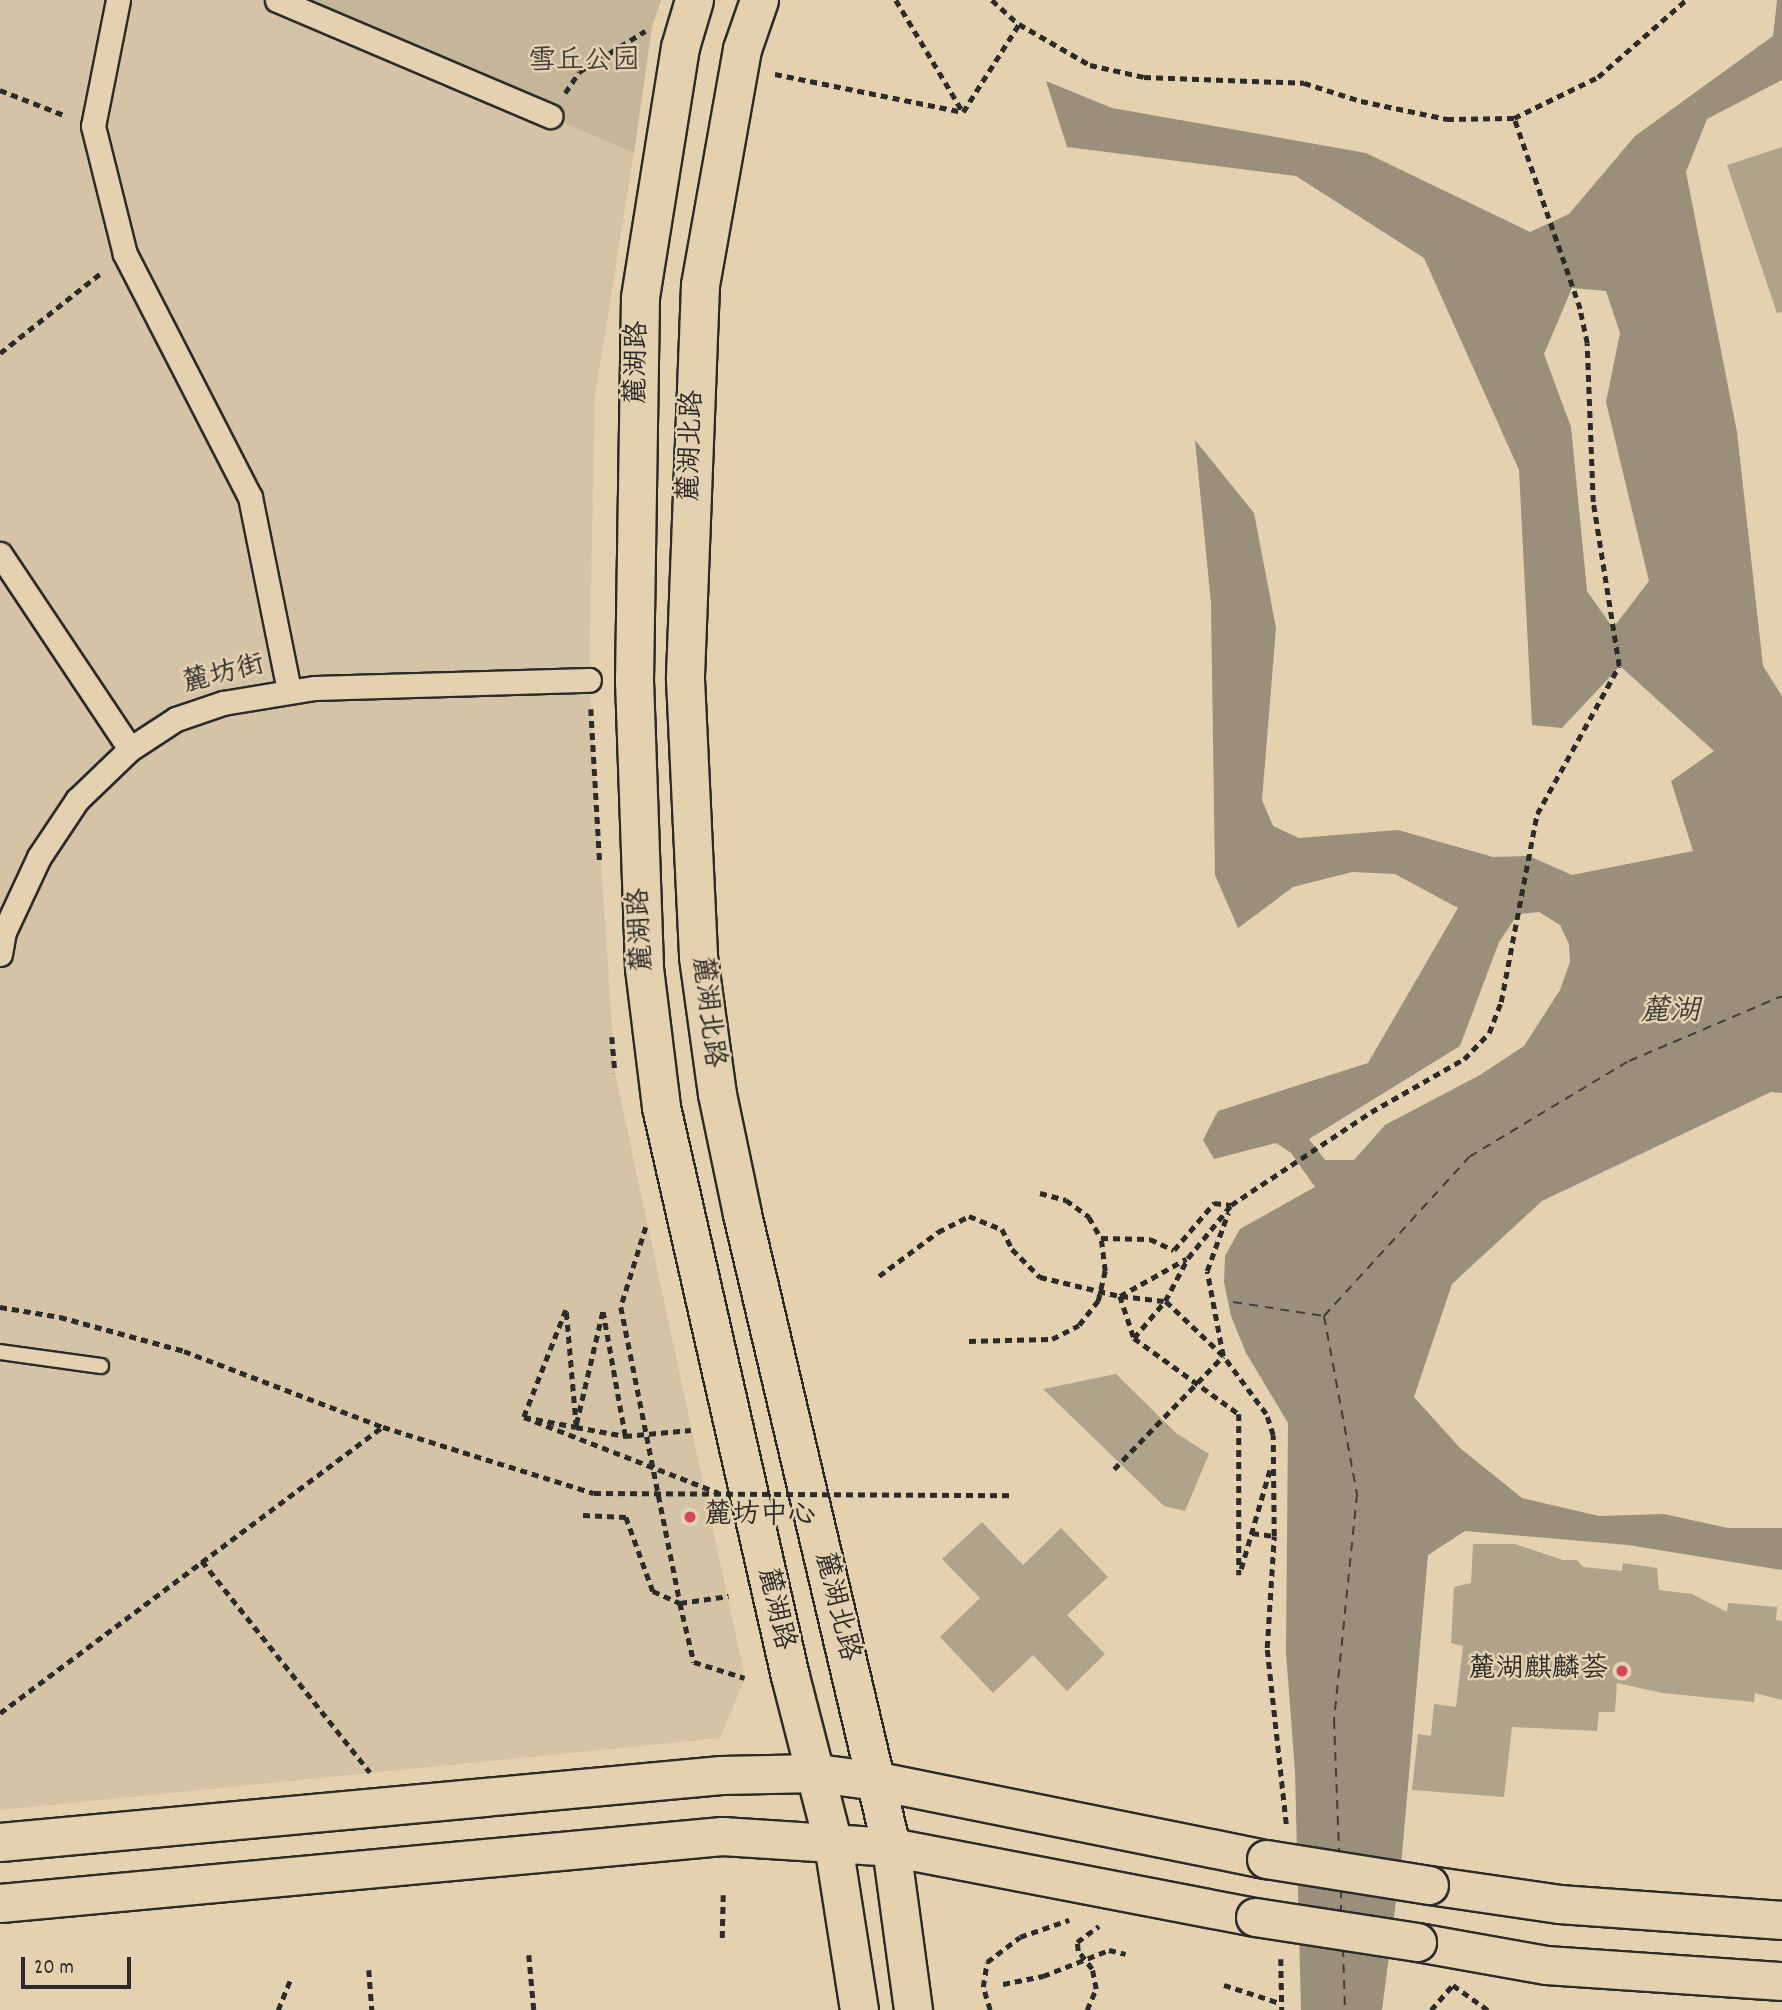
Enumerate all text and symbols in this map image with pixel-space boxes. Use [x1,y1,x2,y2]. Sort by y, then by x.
park label: 雪丘公园 [528,46,640,80]
street label: 麓湖路 [621,321,657,405]
street label: 麓湖北路 [674,389,712,503]
street label: 麓坊街 [179,650,269,702]
street label: 麓湖路 [624,887,662,973]
street label: 麓湖北路 [683,954,729,1070]
water label: 麓湖 [1640,996,1700,1032]
place label: 麓坊中心 [704,1500,816,1534]
marker: 麓坊中心 [682,1509,698,1525]
street label: 麓湖北路 [805,1549,865,1665]
street label: 麓湖路 [748,1564,800,1654]
place label: 麓湖麒麟荟 [1468,1654,1608,1688]
marker: 麓湖麒麟荟 [1614,1663,1630,1679]
scale bar [24,1944,135,1988]
text: 20 m [34,1954,74,1984]

